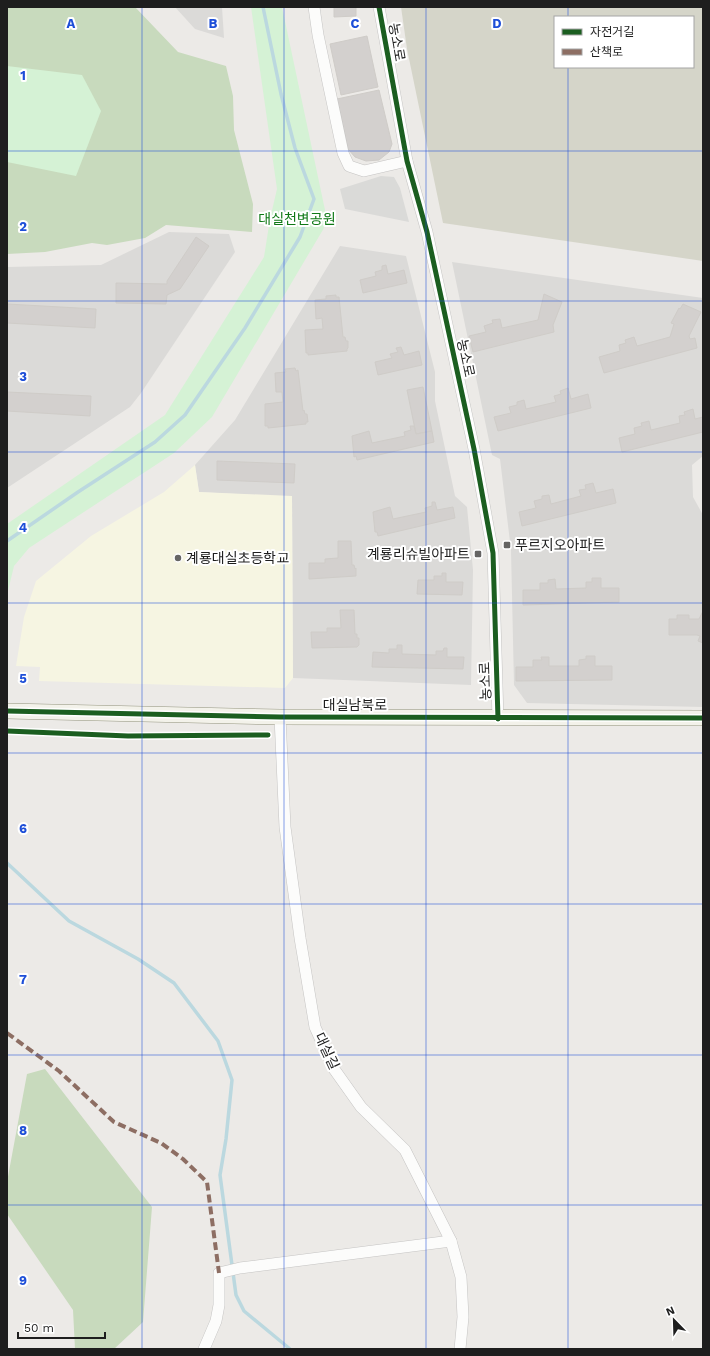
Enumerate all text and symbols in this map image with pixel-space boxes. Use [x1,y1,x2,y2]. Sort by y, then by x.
text: A [67,16,76,31]
text: B [209,16,218,31]
text: C [351,16,360,31]
text: D [492,16,502,31]
legend [554,16,694,68]
street label: 농소로 [386,22,408,63]
text: 자전거길 [590,25,634,39]
text: 산책로 [590,45,623,59]
text: 1 [20,68,26,83]
park label: 대실천변공원 [258,211,336,227]
text: 2 [19,219,27,234]
street label: 농소로 [454,337,478,379]
text: 3 [19,369,27,384]
text: 4 [19,520,28,535]
place label: 푸르지오아파트 [515,537,605,553]
marker: 푸르지오아파트 [502,540,512,550]
place label: 계룡리슈빌아파트 [367,546,470,562]
marker: 계룡리슈빌아파트 [473,549,483,559]
place label: 계룡대실초등학교 [186,550,289,566]
marker: 계룡대실초등학교 [173,553,183,563]
street label: 농소로 [476,661,494,701]
text: 5 [19,671,27,686]
street label: 대실남북로 [323,697,387,713]
text: 6 [19,821,27,836]
text: 7 [19,972,27,987]
street label: 대실길 [312,1030,342,1072]
text: 8 [19,1123,27,1138]
text: 9 [19,1273,27,1288]
north arrow [654,1300,694,1340]
text: N [664,1304,677,1319]
scale bar [18,1314,105,1340]
text: 50 m [24,1321,54,1335]

